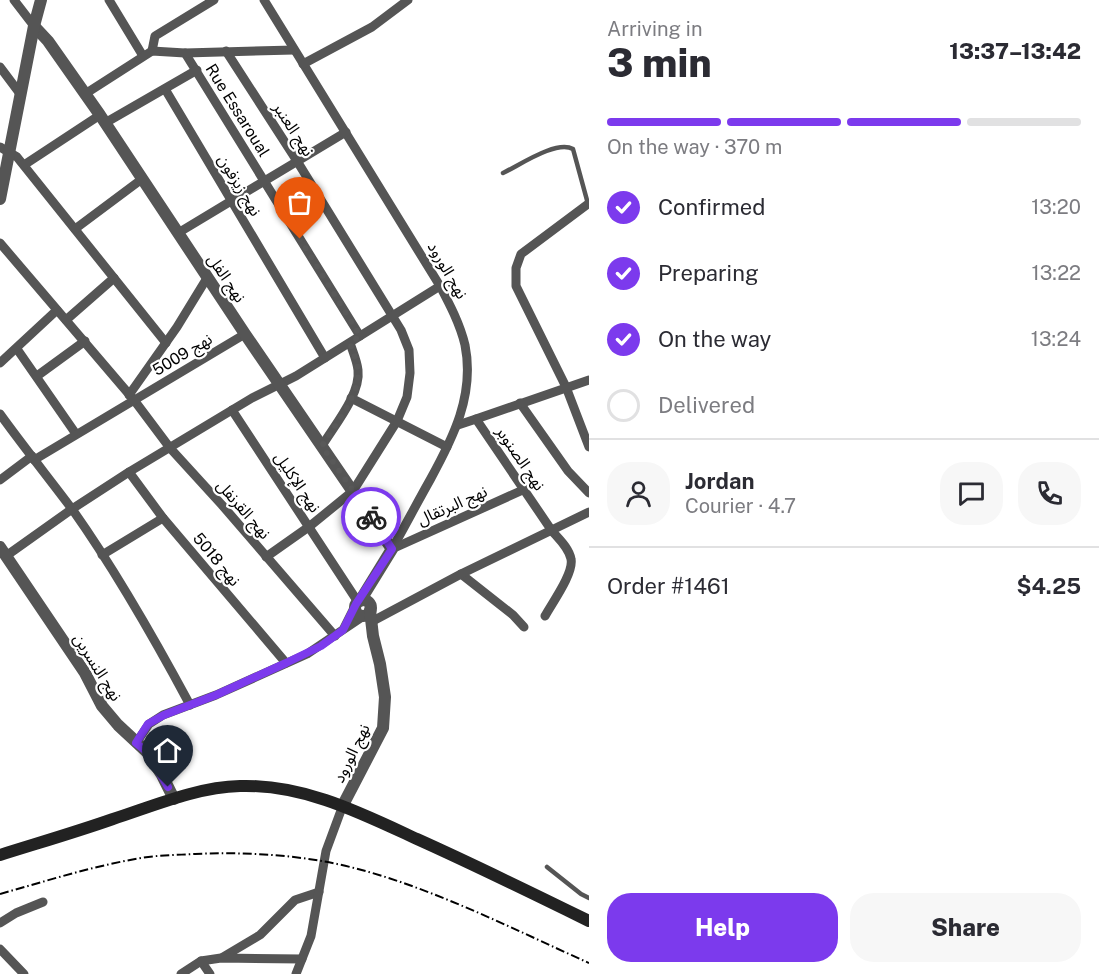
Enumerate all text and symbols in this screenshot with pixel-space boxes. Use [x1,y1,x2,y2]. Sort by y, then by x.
text: Arriving in [607,17,702,41]
text: 13:37–13:42 [949,38,1081,64]
text: 3 min [607,40,712,86]
street label: Rue Essaroual [201,60,274,160]
street label: نهج العنبر [266,98,318,161]
text: On the way · 370 m [607,135,782,159]
street label: نهج زيزفون [211,151,265,221]
pin [274,177,325,239]
icon: bag [283,186,316,219]
icon: check [607,191,640,224]
text: Confirmed [658,194,765,220]
text: 13:20 [1031,195,1081,219]
street label: نهج الورود [421,238,472,304]
street label: نهج الفل [201,250,250,308]
icon: check [607,257,640,290]
text: Preparing [658,260,759,286]
text: 13:22 [1032,261,1081,285]
icon: check [607,323,640,356]
text: On the way [658,326,771,352]
text: 13:24 [1031,327,1081,351]
street label: نهج 5009 [149,329,217,382]
text: Delivered [658,392,755,418]
street label: نهج الصنوبر [489,422,549,496]
street label: نهج الإكليل [268,448,325,518]
button: person [607,462,670,525]
button: chat [940,462,1003,525]
button: phone [1018,462,1081,525]
text: Jordan [685,468,754,494]
street label: نهج القرنفل [210,476,275,545]
street label: نهج البرتقال [414,482,491,532]
courier [341,487,401,547]
text: Courier · 4.7 [685,494,796,518]
icon: bike [355,501,388,534]
street label: نهج 5018 [187,529,244,592]
text: Order #1461 [607,573,730,599]
text: $4.25 [1016,573,1081,599]
street label: نهج النسرين [67,630,126,706]
street label: نهج الورود [329,721,376,787]
pin [142,725,193,787]
icon: home [151,734,184,767]
button: Help [607,893,838,962]
button: Share [850,893,1081,962]

